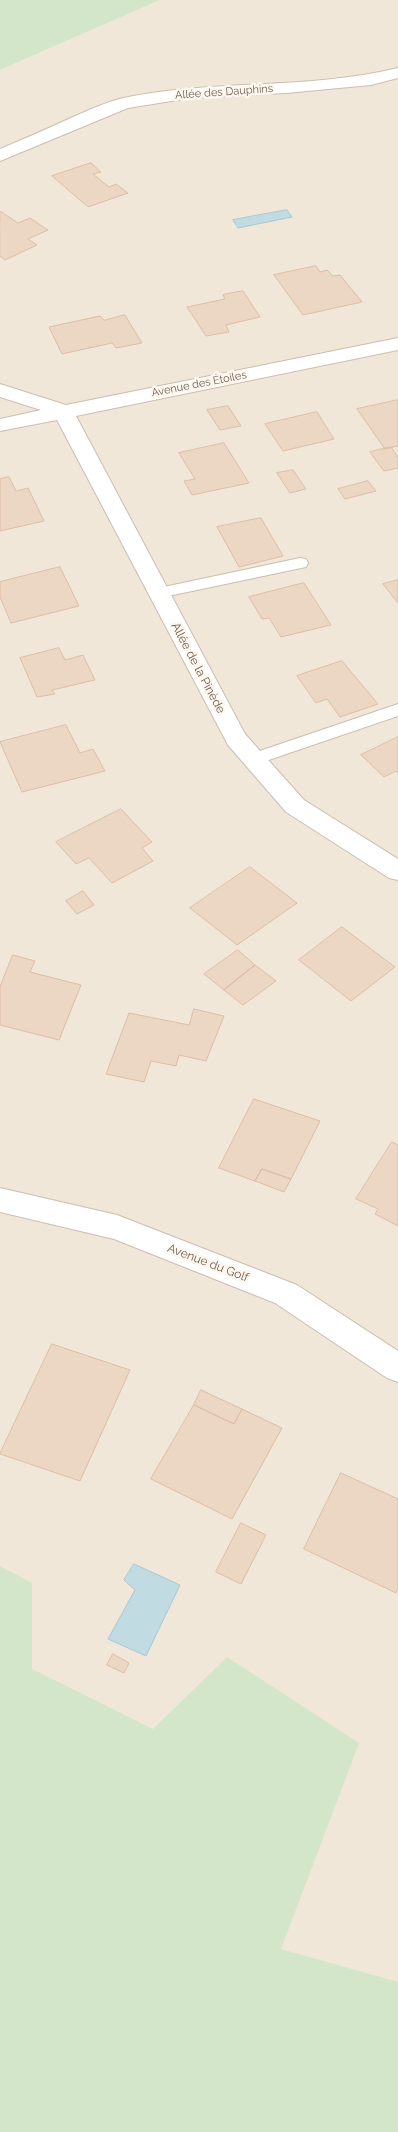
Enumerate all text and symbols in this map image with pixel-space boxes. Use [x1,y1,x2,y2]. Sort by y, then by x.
street label: Allée des Dauphins [175,82,273,102]
street label: Avenue des Étoiles [150,368,248,400]
street label: Allée de la Pinède [168,620,228,716]
street label: Avenue du Golf [165,1241,251,1285]

